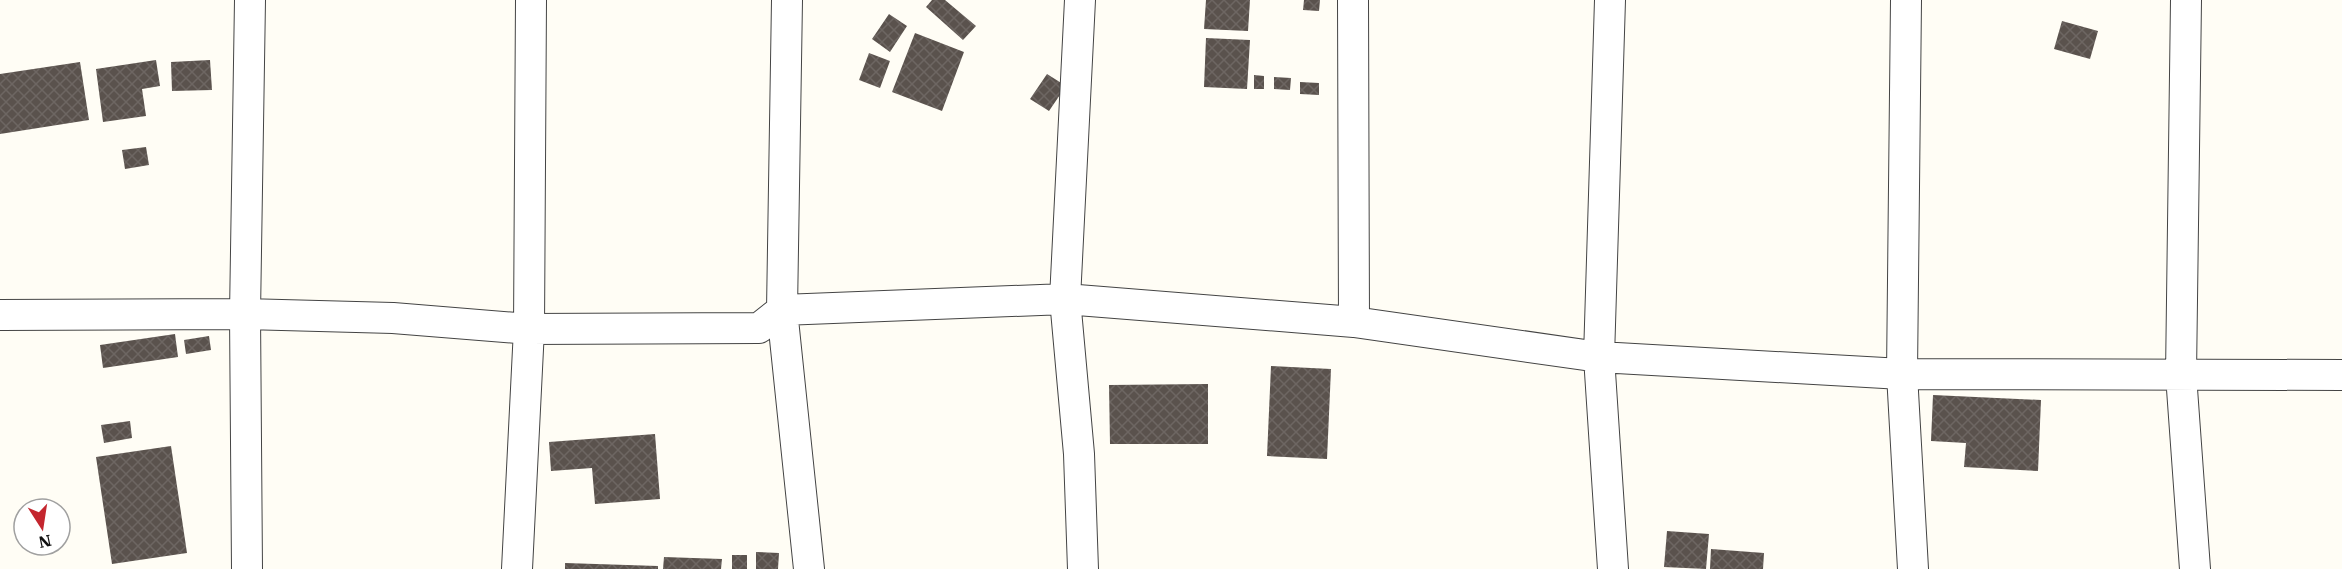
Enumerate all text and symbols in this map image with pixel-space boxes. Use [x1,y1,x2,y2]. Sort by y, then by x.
north arrow [12,497,72,557]
text: N [37,531,53,553]

